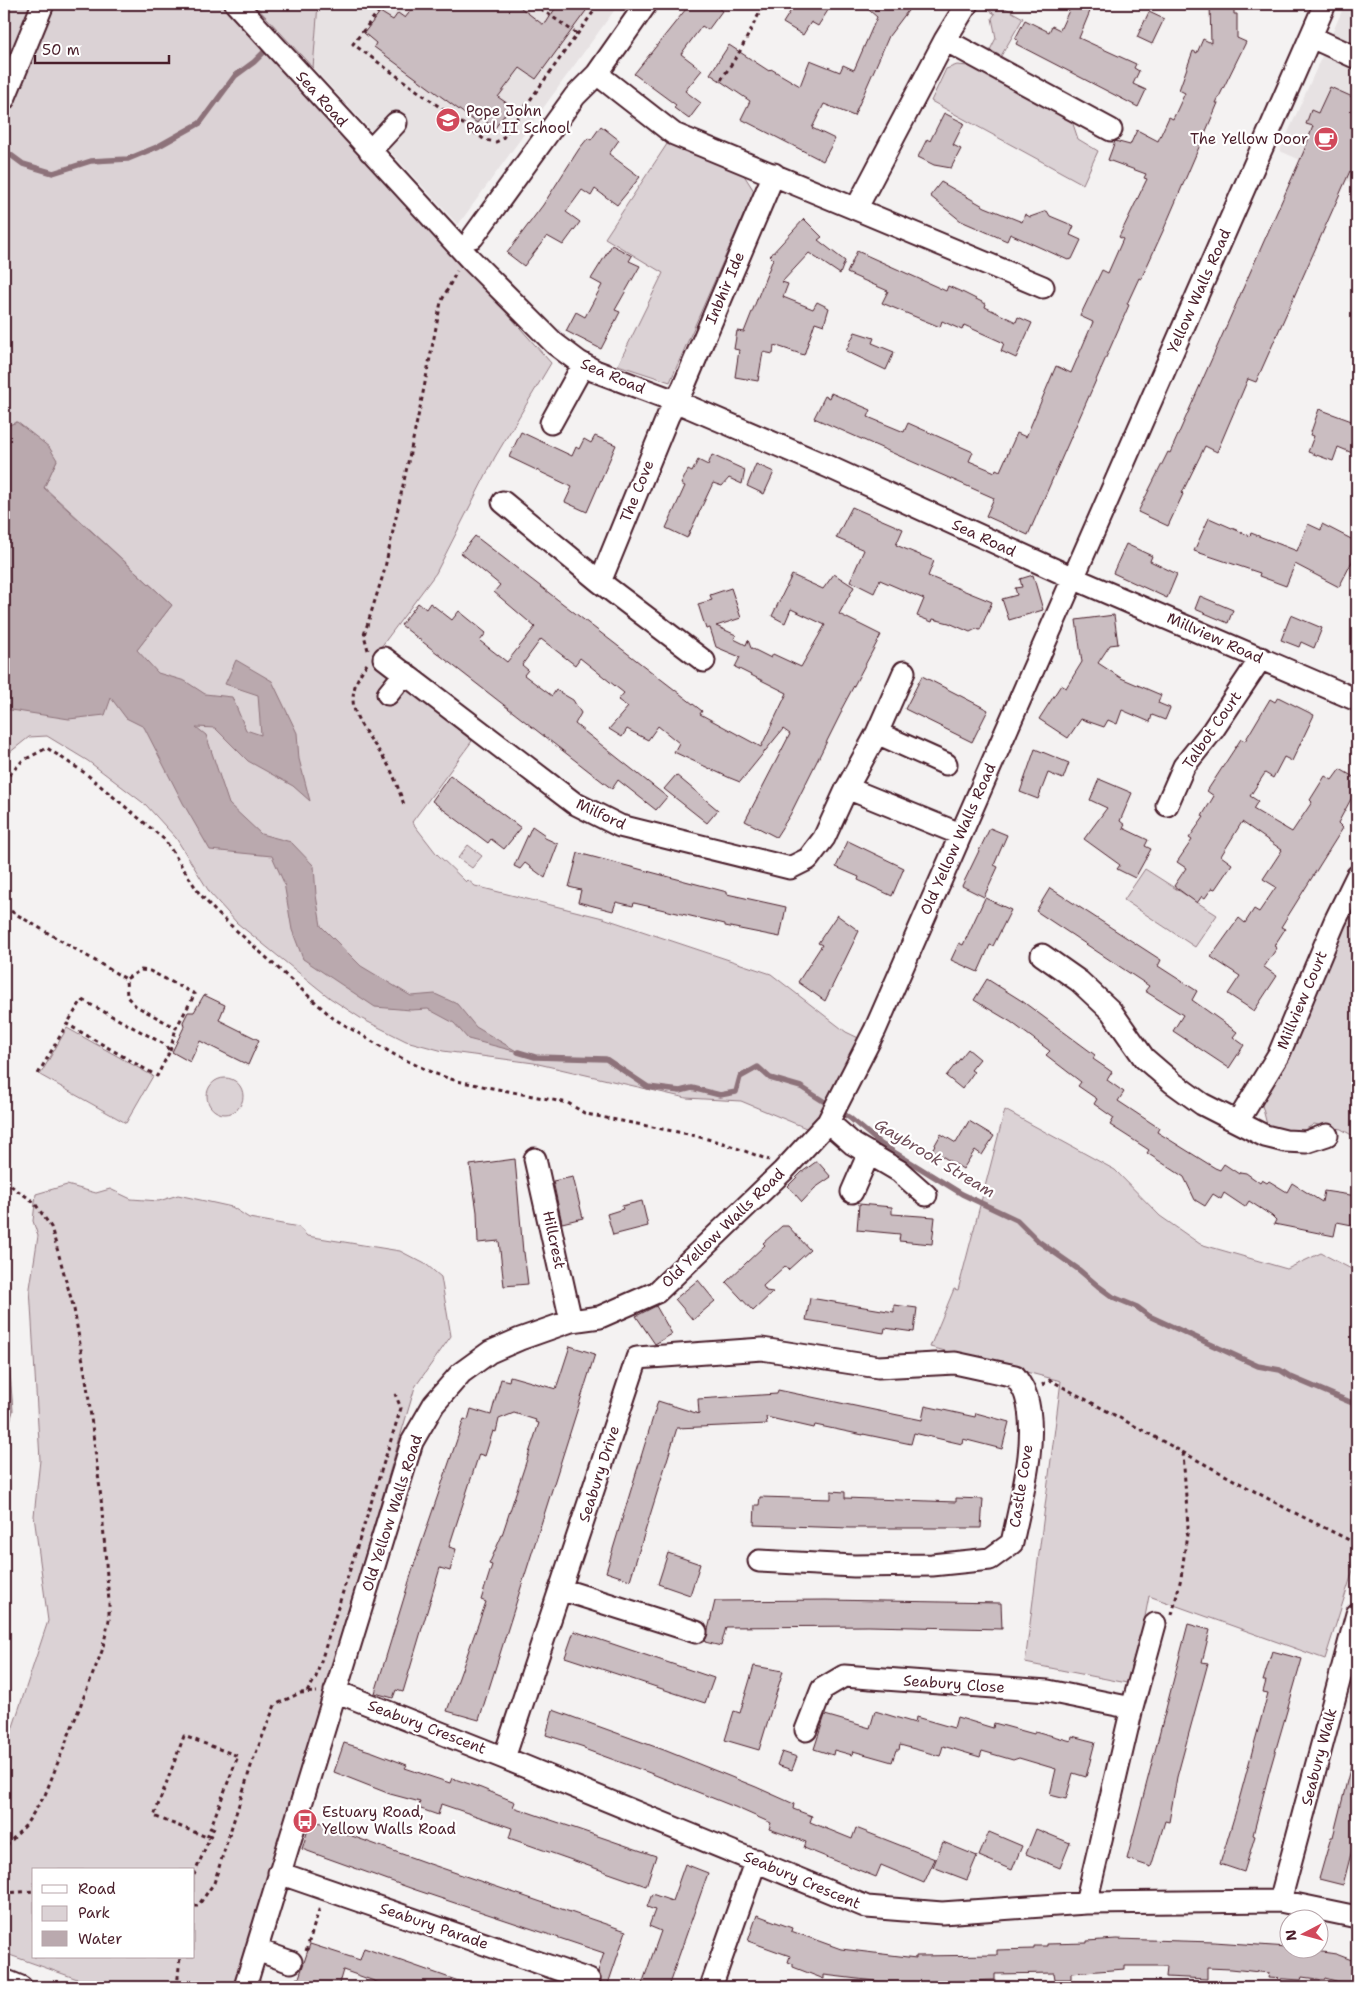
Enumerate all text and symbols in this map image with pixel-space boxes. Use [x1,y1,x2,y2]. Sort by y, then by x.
scale bar [35,32,169,64]
text: 50 m [42,40,80,60]
street label: Sea Road [292,67,353,132]
place label: Pope John Paul II School [466,101,571,138]
school or university icon: Pope John Paul II School [435,107,461,133]
cafe icon: The Yellow Door [1313,126,1339,152]
place label: The Yellow Door [1190,129,1308,149]
street label: Yellow Walls Road [1163,225,1236,356]
street label: Inbhir Ide [701,249,749,327]
street label: Sea Road [578,353,649,399]
street label: The Cove [615,457,659,525]
street label: Sea Road [949,514,1020,562]
street label: Millview Road [1164,608,1267,668]
street label: Talbot Court [1178,687,1246,773]
street label: Old Yellow Walls Road [916,760,1001,918]
street label: Milford [573,794,630,834]
street label: Millview Court [1272,948,1332,1052]
water label: Gaybrook Stream [871,1114,999,1202]
street label: Old Yellow Walls Road [657,1164,789,1292]
street label: Hillcrest [538,1209,570,1271]
street label: Seabury Drive [574,1423,624,1525]
street label: Old Yellow Walls Road [357,1432,427,1594]
street label: Castle Cove [1005,1443,1037,1529]
street label: Seabury Close [903,1670,1005,1698]
street label: Seabury Crescent [365,1695,489,1759]
street label: Seabury Walk [1296,1706,1342,1808]
place label: Estuary Road, Yellow Walls Road [322,1802,456,1839]
bus stop icon: Estuary Road, Yellow Walls Road [292,1808,318,1834]
street label: Seabury Crescent [740,1846,864,1914]
legend [32,1868,195,1958]
text: Road [78,1879,116,1899]
street label: Seabury Parade [377,1898,491,1954]
text: Park [78,1903,110,1923]
north arrow [1278,1908,1328,1958]
text: Water [78,1929,122,1949]
text: N [1282,1929,1301,1942]

